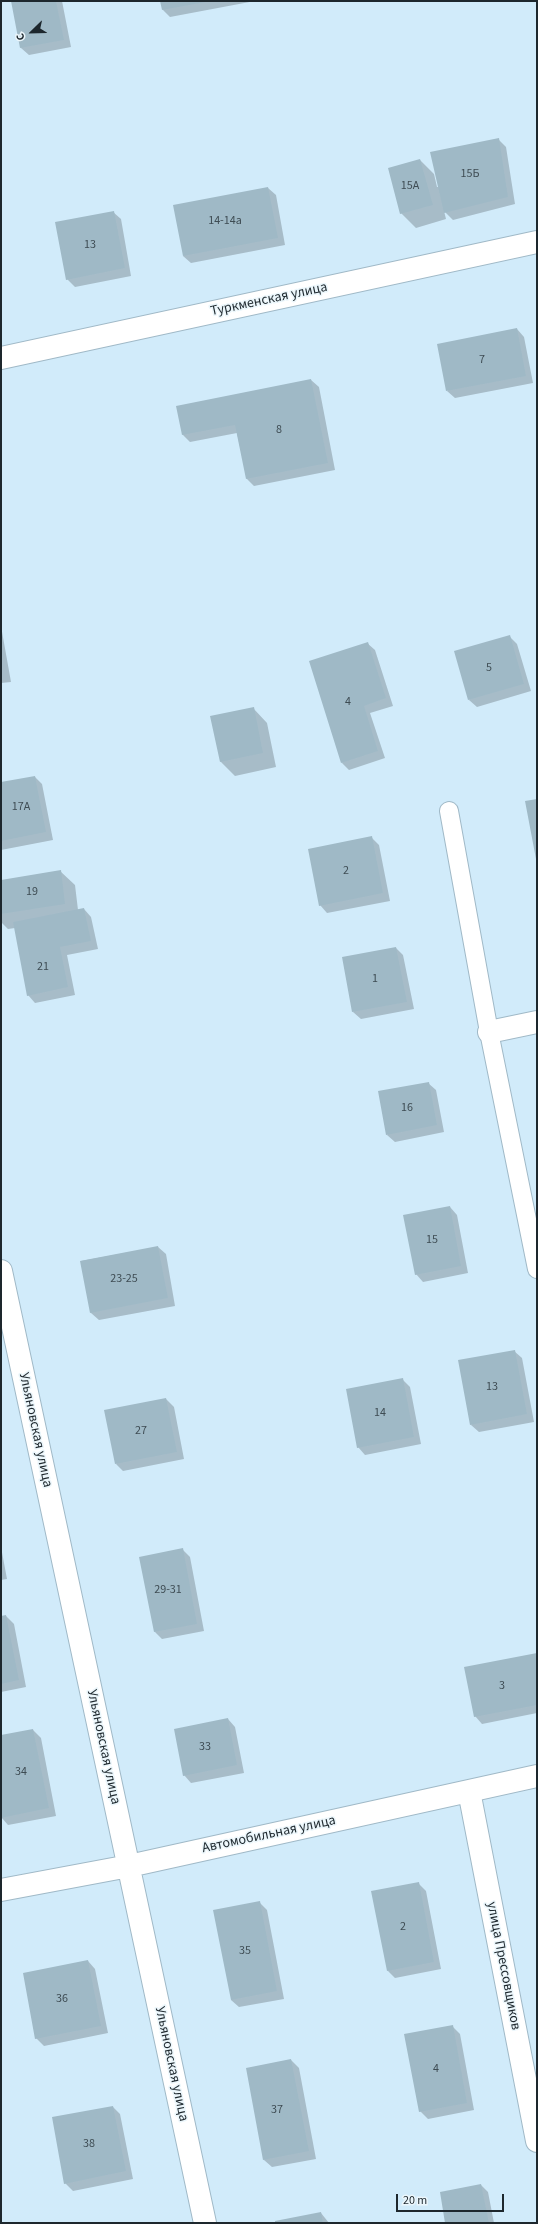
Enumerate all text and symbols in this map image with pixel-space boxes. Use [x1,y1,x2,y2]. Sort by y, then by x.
north arrow [12,12,52,52]
text: С [12,31,29,43]
house number: 15Б [461,167,479,181]
house number: 15А [401,179,419,193]
house number: 14-14а [208,214,242,228]
house number: 13 [84,238,96,252]
street label: Туркменская улица [209,279,329,321]
house number: 7 [479,353,485,367]
house number: 8 [276,423,282,437]
house number: 5 [486,661,492,675]
house number: 4 [345,695,351,709]
house number: 17А [12,800,30,814]
house number: 2 [343,864,349,878]
house number: 19 [26,885,38,899]
house number: 21 [37,960,49,974]
house number: 1 [372,972,378,986]
house number: 16 [401,1101,413,1115]
house number: 15 [426,1233,438,1247]
house number: 23-25 [110,1272,138,1286]
street label: Ульяновская улица [15,1371,55,1489]
house number: 13 [486,1380,498,1394]
house number: 14 [374,1406,386,1420]
house number: 27 [135,1424,147,1438]
house number: 29-31 [154,1583,182,1597]
house number: 3 [499,1679,505,1693]
street label: Ульяновская улица [83,1688,123,1806]
house number: 33 [199,1740,211,1754]
house number: 34 [15,1765,27,1779]
street label: Автомобильная улица [201,1813,337,1857]
street label: улица Прессовщиков [482,1901,524,2031]
house number: 2 [400,1920,406,1934]
house number: 35 [239,1944,251,1958]
house number: 36 [56,1992,68,2006]
street label: Ульяновская улица [151,2005,191,2123]
house number: 4 [433,2062,439,2076]
house number: 37 [271,2103,283,2117]
house number: 38 [83,2137,95,2151]
scale bar [398,2186,506,2212]
text: 20 m [403,2192,427,2209]

